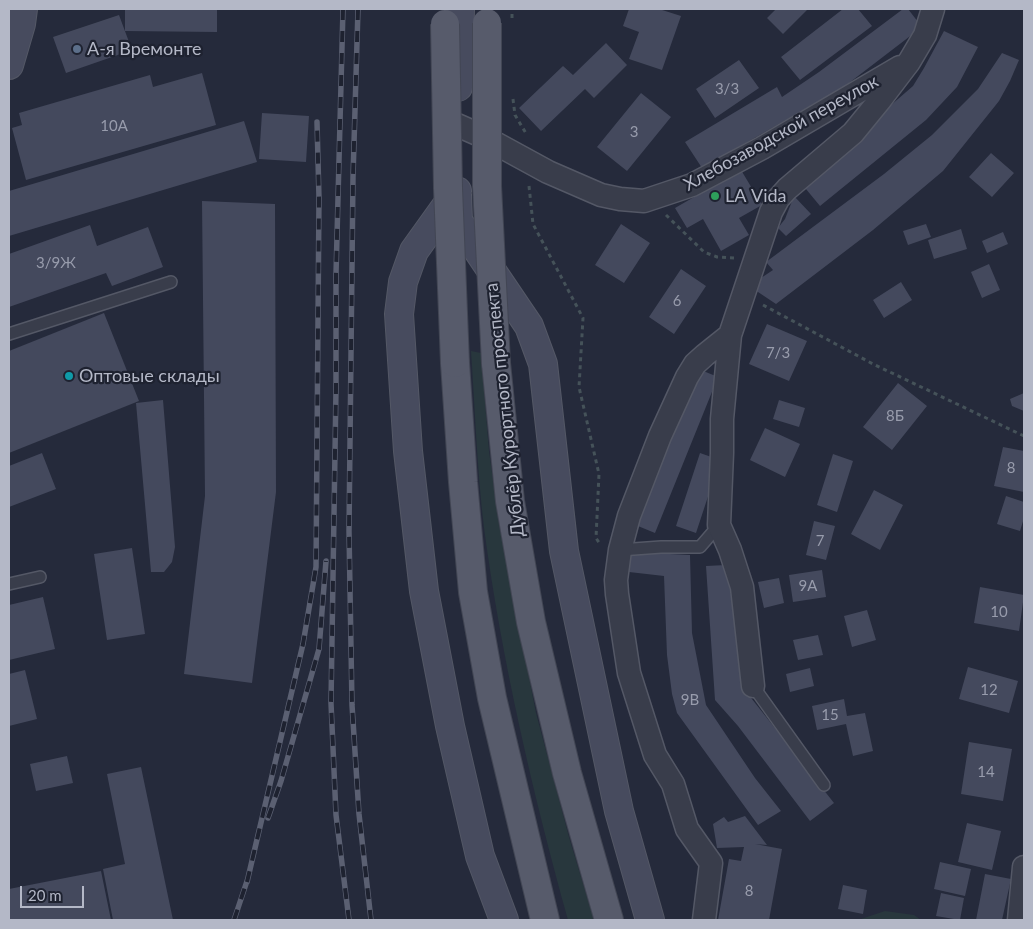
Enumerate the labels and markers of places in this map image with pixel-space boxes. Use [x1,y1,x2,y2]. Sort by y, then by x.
place label: А-я Времонте [87,38,202,60]
marker: А-я Времонте [71,43,83,55]
place label: LA Vida [725,185,787,207]
marker: LA Vida [709,190,721,202]
place label: Оптовые склады [79,365,220,387]
marker: Оптовые склады [63,370,75,382]

